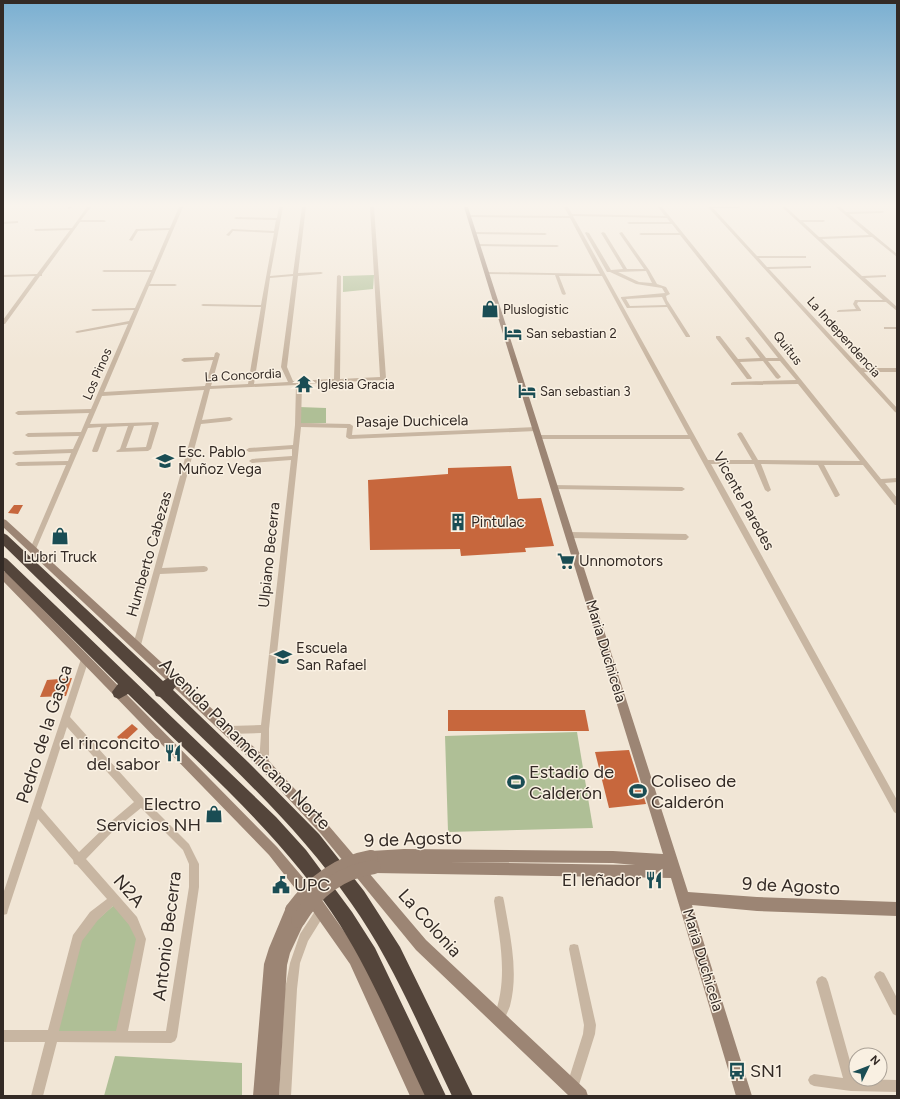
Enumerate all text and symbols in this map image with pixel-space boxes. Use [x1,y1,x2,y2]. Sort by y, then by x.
street label: La Independencia [804,294,884,380]
shop icon: Pluslogistic [480,299,500,319]
place label: Pluslogistic [503,302,569,317]
hotel icon: San sebastian 2 [503,323,523,343]
place label: San sebastian 2 [526,326,617,341]
street label: Quitus [770,328,806,368]
street label: Los Pinos [79,346,115,402]
street label: La Concordia [204,365,282,385]
temple icon: Iglesia Gracia [294,374,314,394]
place label: Iglesia Gracia [317,377,395,392]
hotel icon: San sebastian 3 [517,381,537,401]
place label: San sebastian 3 [540,384,631,399]
street label: Pasaje Duchicela [356,411,468,431]
place label: Esc. Pablo Muñoz Vega [178,443,262,478]
street label: Vicente Paredes [710,449,778,553]
school or university icon: Esc. Pablo Muñoz Vega [155,451,175,471]
street label: Humberto Cabezas [122,489,176,619]
street label: Ulpiano Becerra [255,501,283,609]
building icon: Pintulac [448,512,468,532]
place label: Pintulac [471,513,525,531]
shop icon: Lubri Truck [50,526,70,546]
place label: Lubri Truck [23,548,98,566]
supermarket icon: Unnomotors [556,551,576,571]
place label: Unnomotors [579,552,663,570]
street label: Maria Duchicela [582,598,630,704]
place label: Escuela San Rafael [296,639,367,674]
school or university icon: Escuela San Rafael [273,647,293,667]
street label: Avenida Panamericana Norte [155,654,335,834]
street label: Pedro de la Gasca [11,662,77,806]
place label: el rinconcito del sabor [60,732,160,775]
restaurant icon: el rinconcito del sabor [163,743,183,763]
place label: Estadio de Calderón [529,761,614,804]
place label: Coliseo de Calderón [651,770,736,813]
sports icon: Estadio de Calderón [506,772,526,792]
sports icon: Coliseo de Calderón [628,781,648,801]
place label: Electro Servicios NH [96,793,201,836]
shop icon: Electro Servicios NH [204,804,224,824]
street label: 9 de Agosto [364,826,462,852]
place label: El leñador [562,869,641,891]
street label: N2A [109,870,149,912]
street label: Antonio Becerra [148,870,186,1002]
restaurant icon: El leñador [644,870,664,890]
street label: 9 de Agosto [741,872,841,900]
place label: UPC [294,874,330,896]
public building icon: UPC [271,875,291,895]
street label: La Colonia [394,884,466,962]
street label: Maria Duchicela [679,907,727,1013]
north arrow [848,1047,888,1087]
text: N [867,1053,883,1068]
place label: SN1 [750,1060,782,1082]
bus stop icon: SN1 [727,1061,747,1081]

